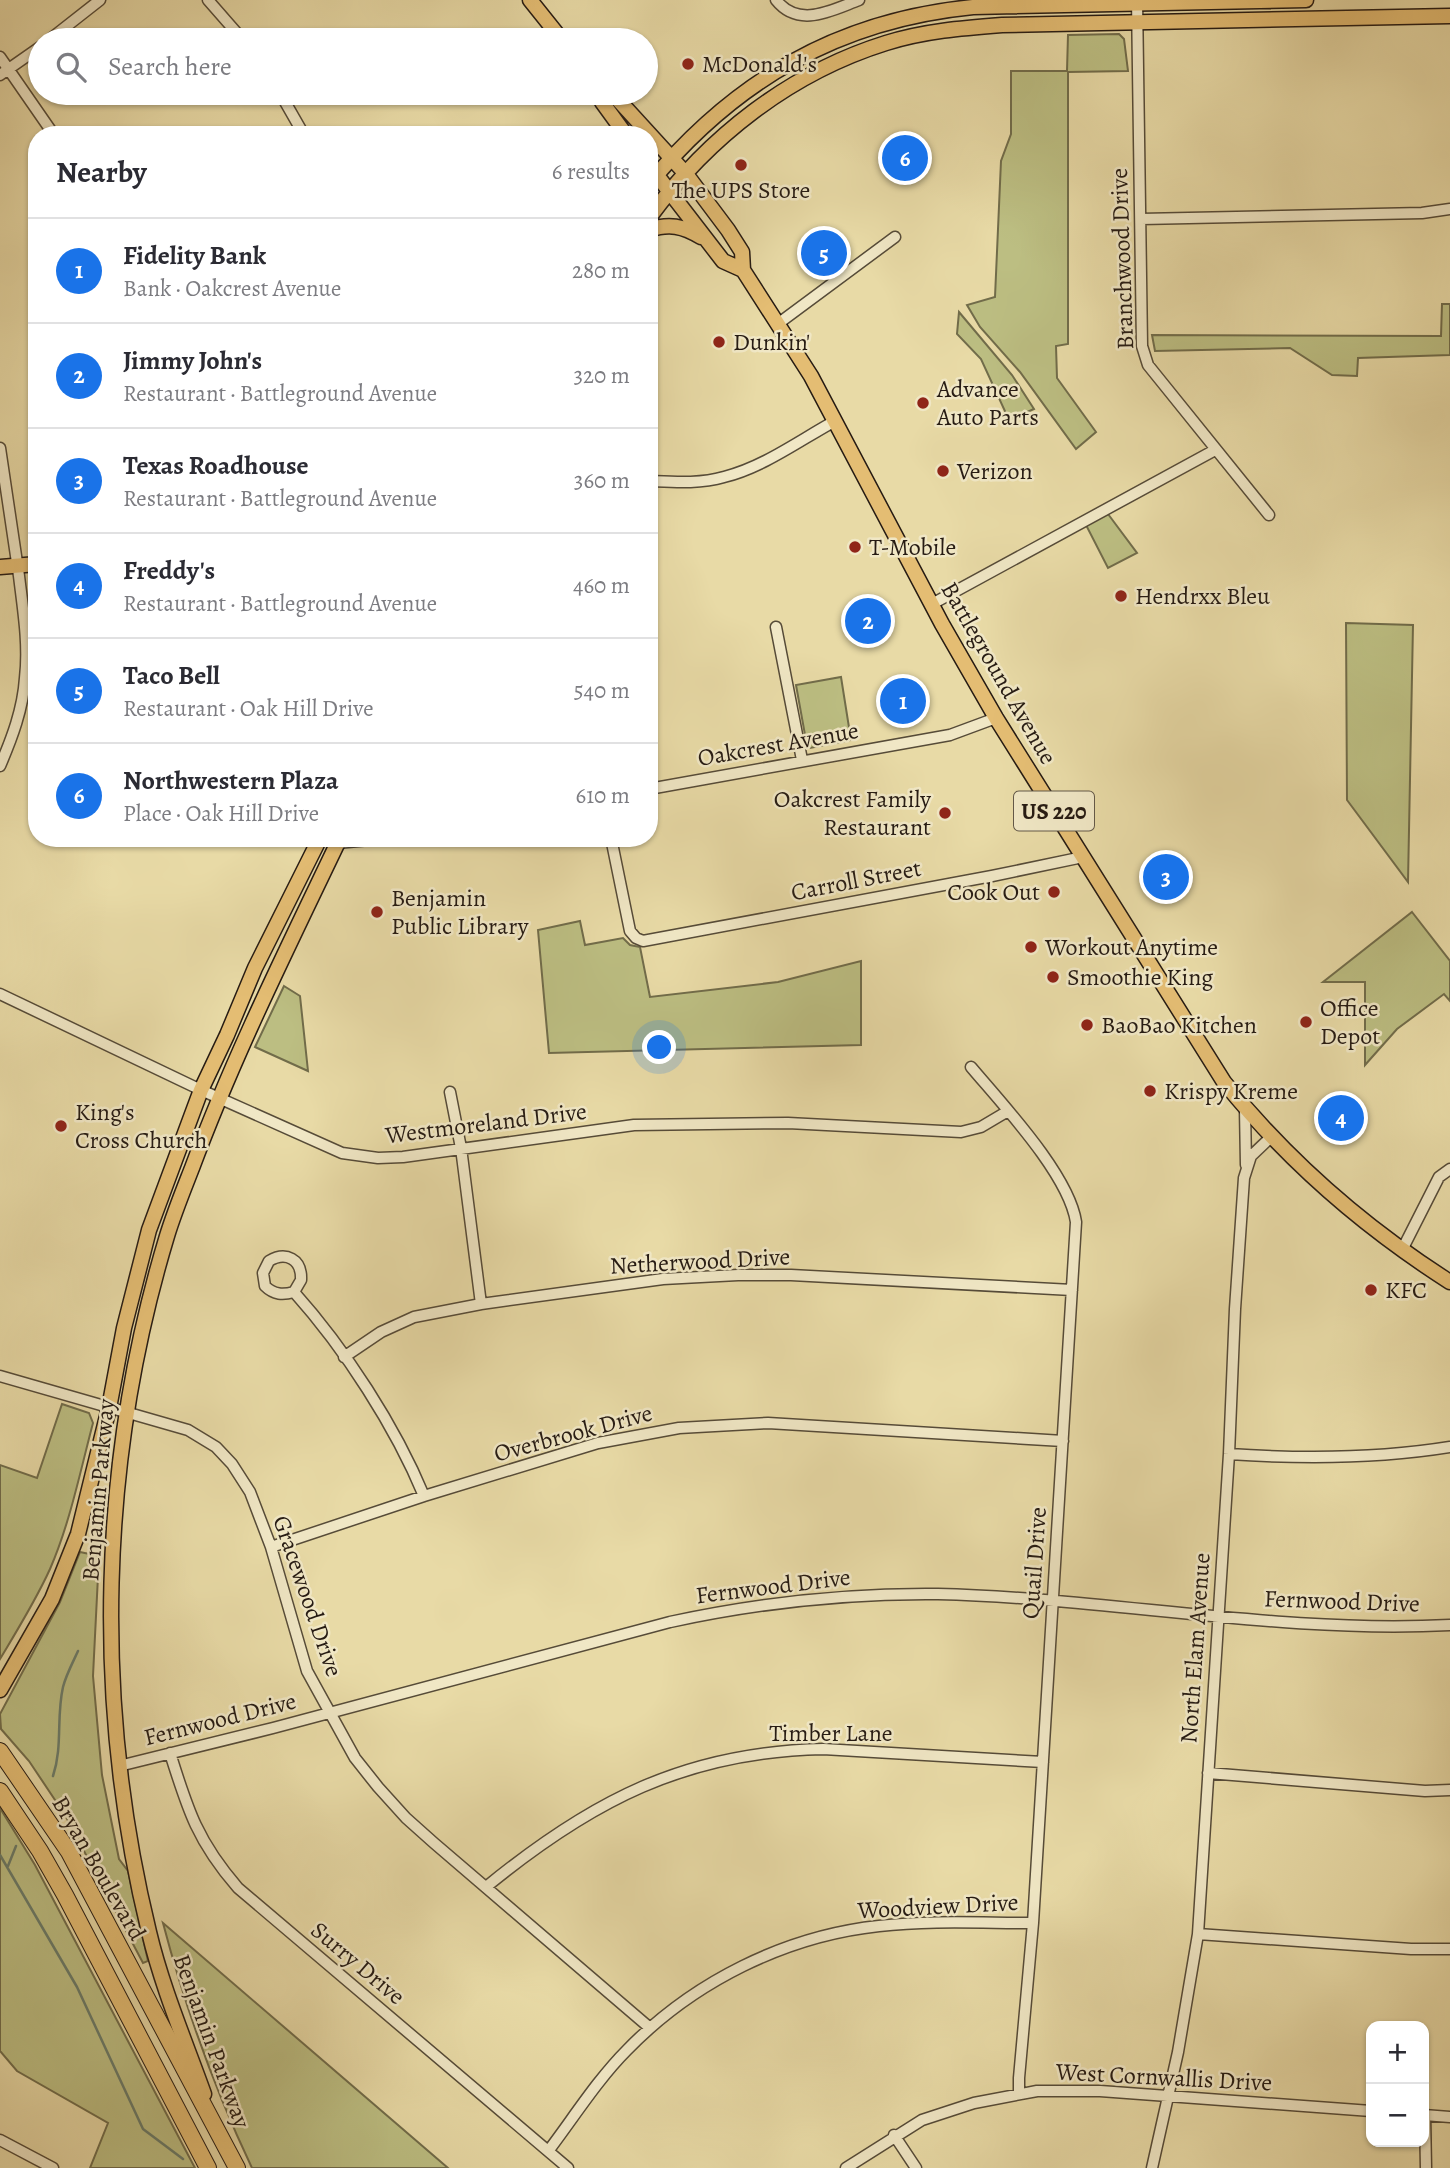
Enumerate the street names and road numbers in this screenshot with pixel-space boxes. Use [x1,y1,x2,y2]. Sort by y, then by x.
street label: Branchwood Drive [1103,168,1141,350]
street label: Battleground Avenue [934,576,1064,770]
street label: Oakcrest Avenue [695,714,861,774]
road number: US 220 [1014,792,1094,831]
street label: Carroll Street [788,852,924,908]
street label: Westmoreland Drive [383,1095,588,1151]
street label: Netherwood Drive [609,1240,791,1282]
street label: Overbrook Drive [490,1396,656,1470]
street label: Benjamin Parkway [74,1397,122,1582]
street label: Quail Drive [1014,1506,1054,1620]
street label: Gracewood Drive [265,1511,351,1681]
street label: North Elam Avenue [1172,1552,1218,1744]
street label: Fernwood Drive [694,1561,852,1611]
street label: Fernwood Drive [1264,1582,1420,1620]
street label: Fernwood Drive [141,1685,299,1753]
street label: Timber Lane [769,1717,893,1749]
street label: Bryan Boulevard [45,1790,153,1946]
street label: Woodview Drive [856,1886,1019,1926]
street label: Surry Drive [304,1914,412,2012]
street label: Benjamin Parkway [166,1950,258,2133]
street label: West Cornwallis Drive [1054,2055,1273,2099]

